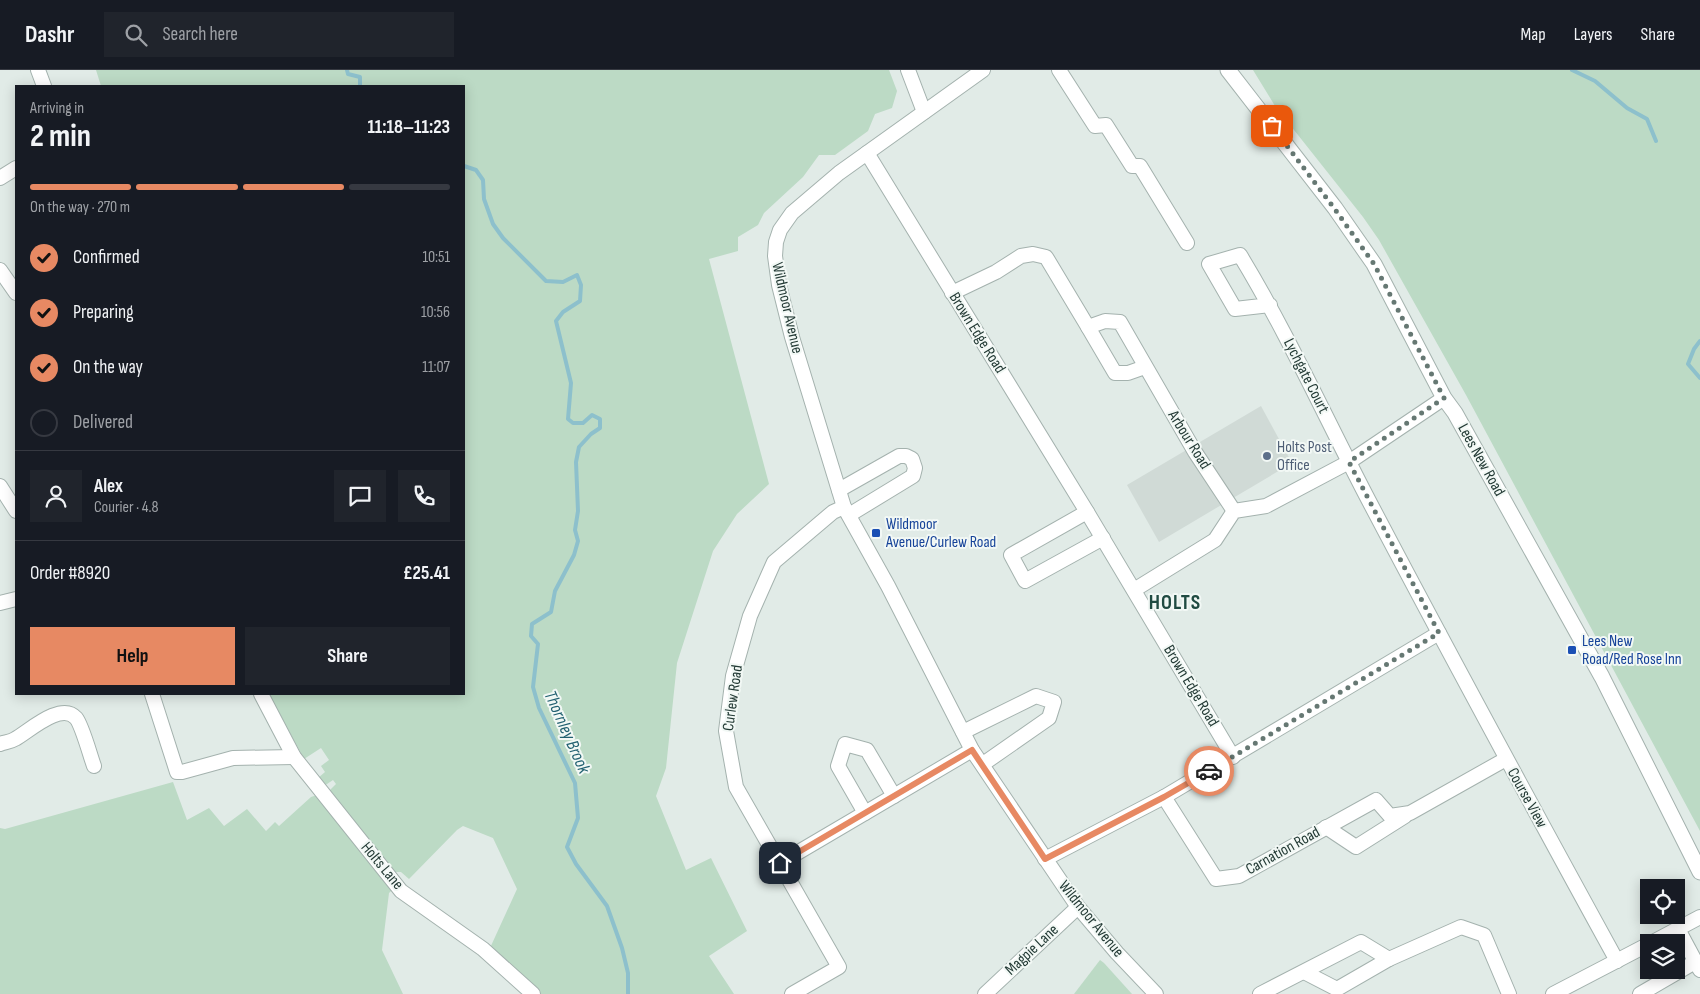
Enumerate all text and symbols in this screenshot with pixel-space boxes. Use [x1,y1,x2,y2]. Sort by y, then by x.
search box [104,12,454,57]
text: Dashr [25,20,74,49]
icon: search [122,21,150,49]
text: Search here [162,23,238,46]
text: Map [1521,24,1546,45]
text: Layers [1574,24,1613,45]
text: Share [1641,24,1675,45]
text: Arriving in [30,99,84,118]
pin [1251,105,1293,147]
icon: bag [1258,112,1286,140]
text: 11:18–11:23 [367,116,450,139]
text: 2 min [30,117,91,156]
text: On the way · 270 m [30,198,130,217]
icon: check [30,244,58,272]
text: Confirmed [73,246,140,269]
text: 10:51 [422,248,450,267]
street label: Wildmoor Avenue [767,261,807,355]
street label: Brown Edge Road [945,289,1009,377]
icon: check [30,299,58,327]
text: Preparing [73,301,134,324]
text: 10:56 [421,303,450,322]
street label: Lychgate Court [1279,335,1333,417]
icon: check [30,354,58,382]
text: On the way [73,356,143,379]
text: 11:07 [422,358,450,377]
street label: Arbour Road [1163,406,1214,473]
text: Delivered [73,411,133,434]
street label: Lees New Road [1453,421,1509,499]
place label: Holts Post Office [1277,438,1332,475]
marker: Holts Post Office [1261,450,1273,462]
button: person [30,470,82,522]
button: chat [334,470,386,522]
button: phone [398,470,450,522]
text: Alex [94,475,123,498]
text: Courier · 4.8 [94,498,158,517]
place label: Wildmoor Avenue/Curlew Road [885,515,996,552]
marker: Wildmoor Avenue/Curlew Road [870,527,882,539]
text: Order #8920 [30,562,110,585]
text: £25.41 [403,562,450,585]
district label: HOLTS [1149,590,1201,615]
button: Help [30,627,235,685]
button: Share [245,627,450,685]
place label: Lees New Road/Red Rose Inn [1582,632,1682,669]
street label: Brown Edge Road [1159,642,1223,730]
marker: Lees New Road/Red Rose Inn [1566,644,1578,656]
street label: Curlew Road [719,664,747,732]
water label: Thornley Brook [539,687,595,778]
courier [1184,746,1234,796]
icon: car [1195,757,1223,785]
street label: Course View [1503,765,1551,831]
street label: Carnation Road [1243,823,1323,879]
street label: Holts Lane [357,838,407,894]
pin [759,842,801,884]
icon: home [766,849,794,877]
street label: Wildmoor Avenue [1054,877,1128,961]
map controls [1640,879,1685,979]
button: locate [1640,879,1685,924]
street label: Magpie Lane [1001,921,1063,979]
button: layers [1640,934,1685,979]

